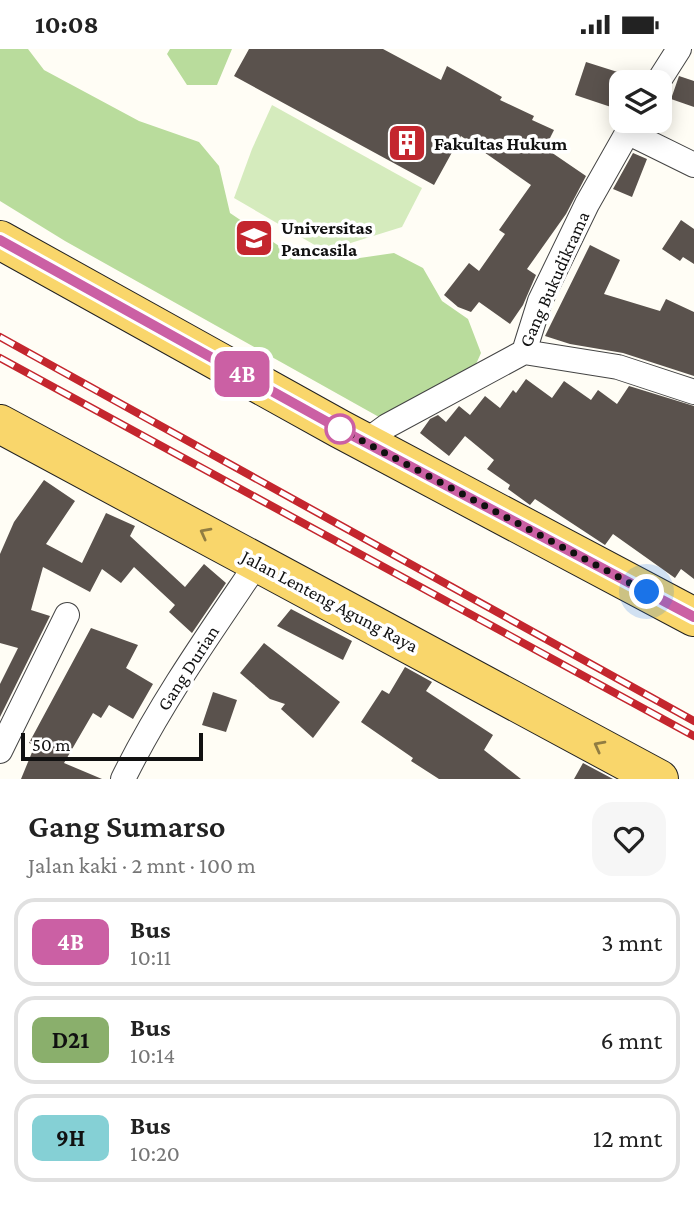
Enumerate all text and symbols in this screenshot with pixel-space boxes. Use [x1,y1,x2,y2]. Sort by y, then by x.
text: 10:08 [35,10,99,39]
map controls [609,70,672,133]
button: layers [609,70,672,133]
building icon: Fakultas Hukum [386,122,428,164]
place label: Fakultas Hukum [434,133,567,154]
street label: Gang Bukudikrama [515,208,593,350]
school or university icon: Universitas Pancasila [233,217,275,259]
place label: Universitas Pancasila [281,217,373,260]
line badge: 4B [210,351,274,397]
text: 4B [228,360,256,387]
unlabelled marker [325,414,355,444]
one-way arrow [200,528,212,542]
street label: Jalan Lenteng Agung Raya [236,545,422,657]
your location [629,574,664,609]
street label: Gang Durian [153,622,223,714]
scale bar [21,730,203,762]
text: 50 m [32,734,71,755]
one-way arrow [594,741,607,755]
button: heart [592,802,666,876]
text: Gang Sumarso [28,807,226,844]
text: Jalan kaki · 2 mnt · 100 m [28,852,256,878]
text: Bus [130,915,171,944]
text: 4B [57,928,84,955]
text: 3 mnt [601,928,662,957]
text: 10:11 [130,944,171,970]
text: Bus [130,1013,171,1042]
text: D21 [52,1026,89,1053]
text: 6 mnt [600,1026,662,1055]
text: 10:14 [130,1042,175,1068]
text: Bus [130,1111,171,1140]
text: 9H [56,1124,85,1151]
text: 12 mnt [593,1124,662,1153]
text: 10:20 [130,1140,180,1166]

